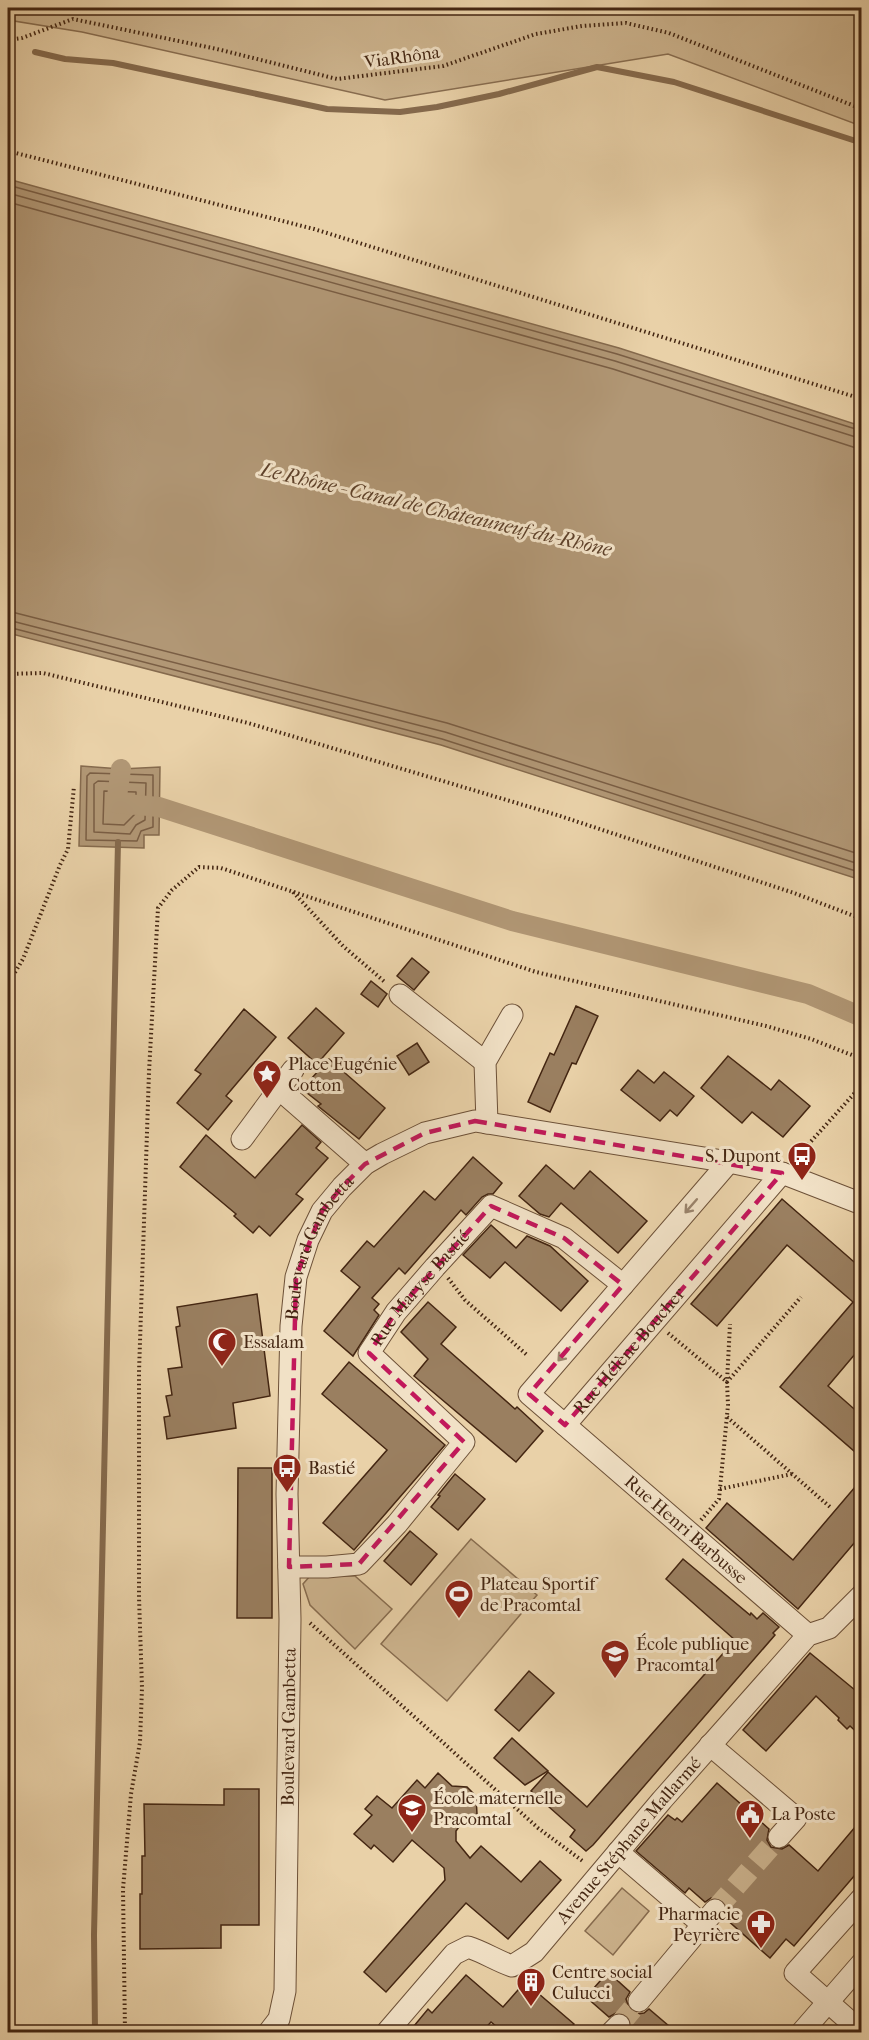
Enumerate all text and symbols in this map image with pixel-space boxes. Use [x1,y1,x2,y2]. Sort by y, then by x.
street label: ViaRhôna [362,42,442,73]
water label: Le Rhône - Canal de Châteauneuf-du-Rhône [256,457,615,561]
place label: Place Eugénie Cotton [288,1054,397,1096]
place icon: Place Eugénie Cotton [251,1058,283,1100]
bus stop icon: S. Dupont [786,1140,818,1182]
place label: S. Dupont [705,1146,782,1167]
street label: Boulevard Gambetta [282,1171,359,1321]
one-way arrow [684,1198,698,1213]
street label: Rue Maryse Bastié [366,1226,474,1350]
street label: Rue Hélène Boucher [569,1283,690,1419]
mosque icon: Essalam [206,1326,238,1368]
place label: Essalam [243,1332,304,1353]
one-way arrow [557,1346,571,1361]
bus stop icon: Bastié [271,1452,303,1494]
place label: Bastié [308,1458,355,1479]
street label: Rue Henri Barbusse [620,1471,751,1589]
place label: Plateau Sportif de Pracomtal [480,1574,599,1616]
sports icon: Plateau Sportif de Pracomtal [443,1578,475,1620]
place label: École publique Pracomtal [636,1633,749,1676]
school or university icon: École publique Pracomtal [599,1638,631,1680]
street label: Boulevard Gambetta [277,1647,301,1806]
street label: Avenue Stéphane Mallarmé [552,1753,706,1929]
place label: École maternelle Pracomtal [433,1787,563,1830]
school or university icon: École maternelle Pracomtal [396,1792,428,1834]
public building icon: La Poste [734,1798,766,1840]
place label: La Poste [771,1804,836,1825]
place label: Pharmacie Peyrière [658,1904,740,1946]
pharmacy icon: Pharmacie Peyrière [745,1908,777,1950]
place label: Centre social Culucci [552,1962,652,2004]
building icon: Centre social Culucci [515,1966,547,2008]

